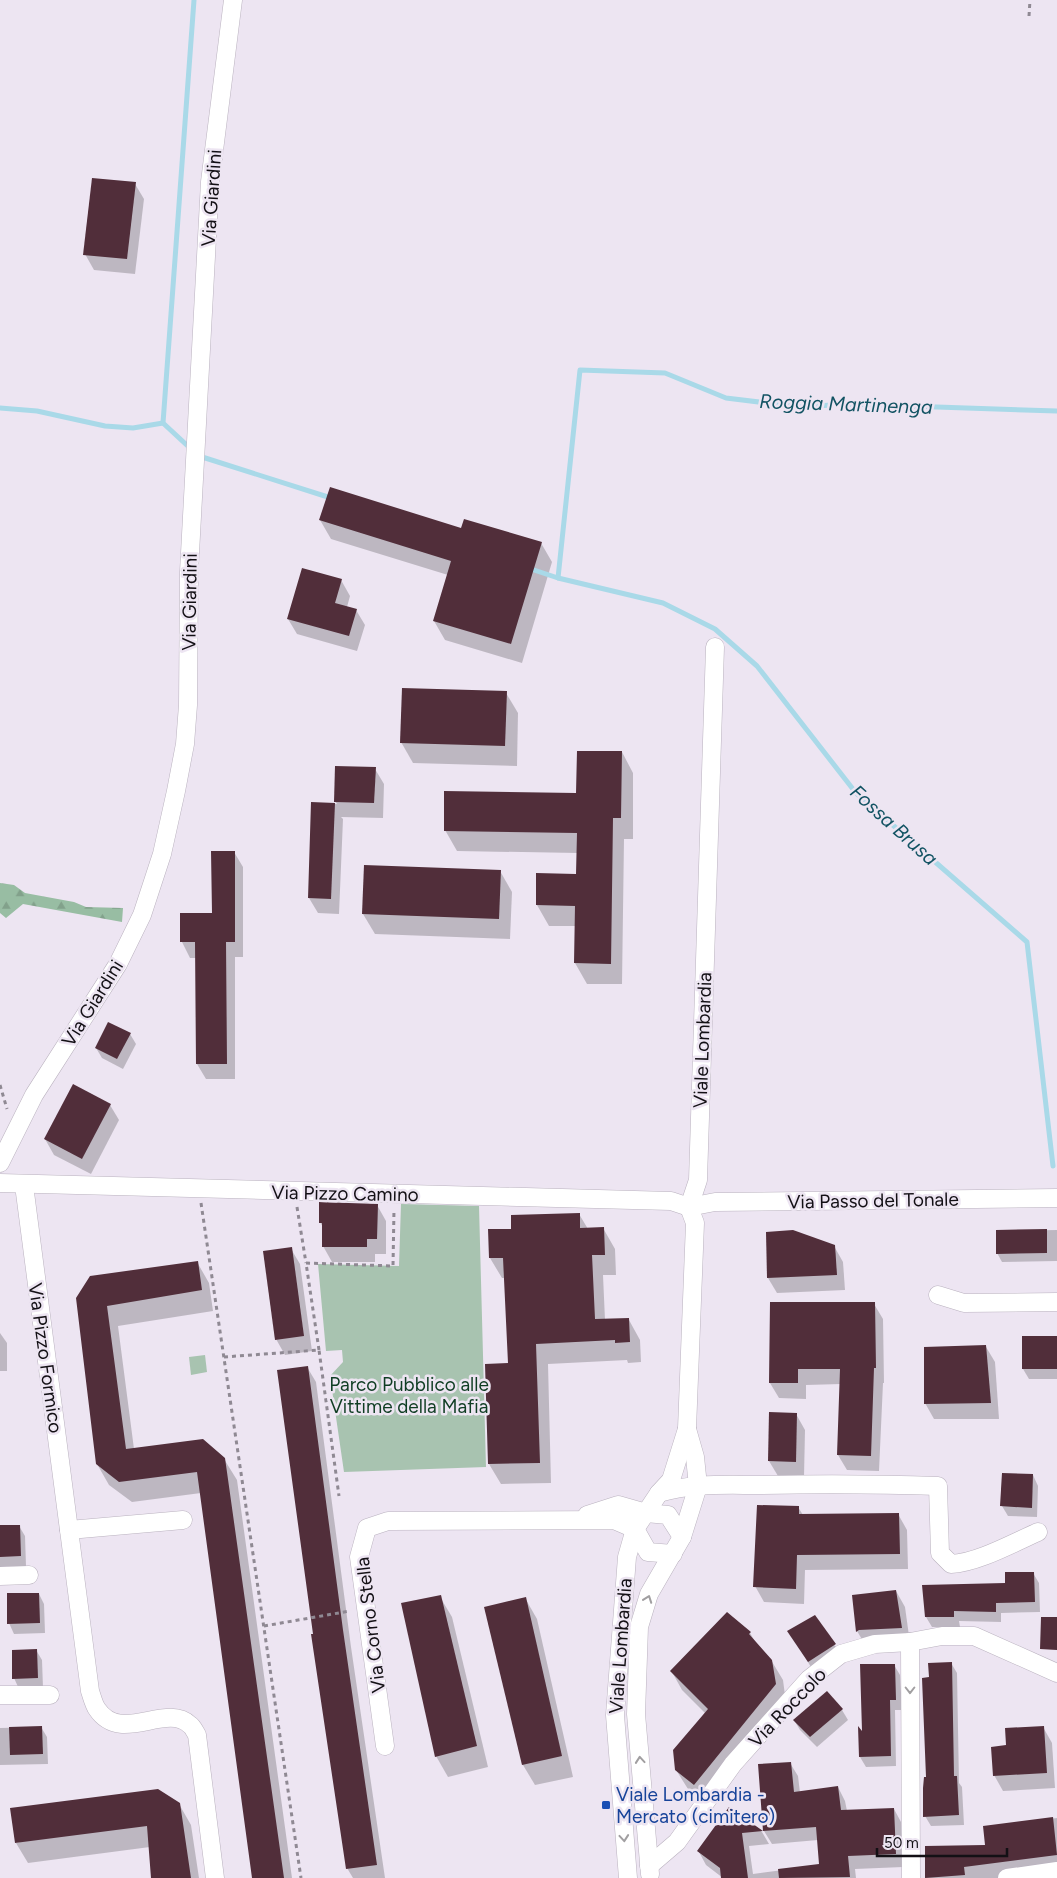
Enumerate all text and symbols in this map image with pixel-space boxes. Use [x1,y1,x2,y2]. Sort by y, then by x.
street label: Via Giardini [197,149,226,247]
water label: Roggia Martinenga [759,389,933,419]
street label: Via Giardini [177,553,202,651]
water label: Fossa Brusa [845,780,943,871]
street label: Via Giardini [57,956,128,1051]
street label: Viale Lombardia [689,972,716,1108]
street label: Via Pizzo Camino [271,1181,419,1206]
street label: Via Passo del Tonale [787,1188,959,1213]
street label: Via Pizzo Formico [24,1282,67,1435]
park label: Parco Pubblico alle Vittime della Mafia [329,1373,489,1418]
street label: Via Corno Stella [351,1556,390,1694]
street label: Viale Lombardia [604,1577,637,1715]
one-way arrow [642,1595,652,1604]
street label: Via Roccolo [744,1663,831,1752]
one-way arrow [905,1687,915,1695]
one-way arrow [635,1755,646,1763]
place label: Viale Lombardia - Mercato (cimitero) [616,1783,775,1828]
marker: Viale Lombardia - Mercato (cimitero) [600,1799,612,1811]
scale bar [877,1826,1007,1858]
one-way arrow [619,1834,630,1842]
text: 50 m [884,1834,919,1852]

